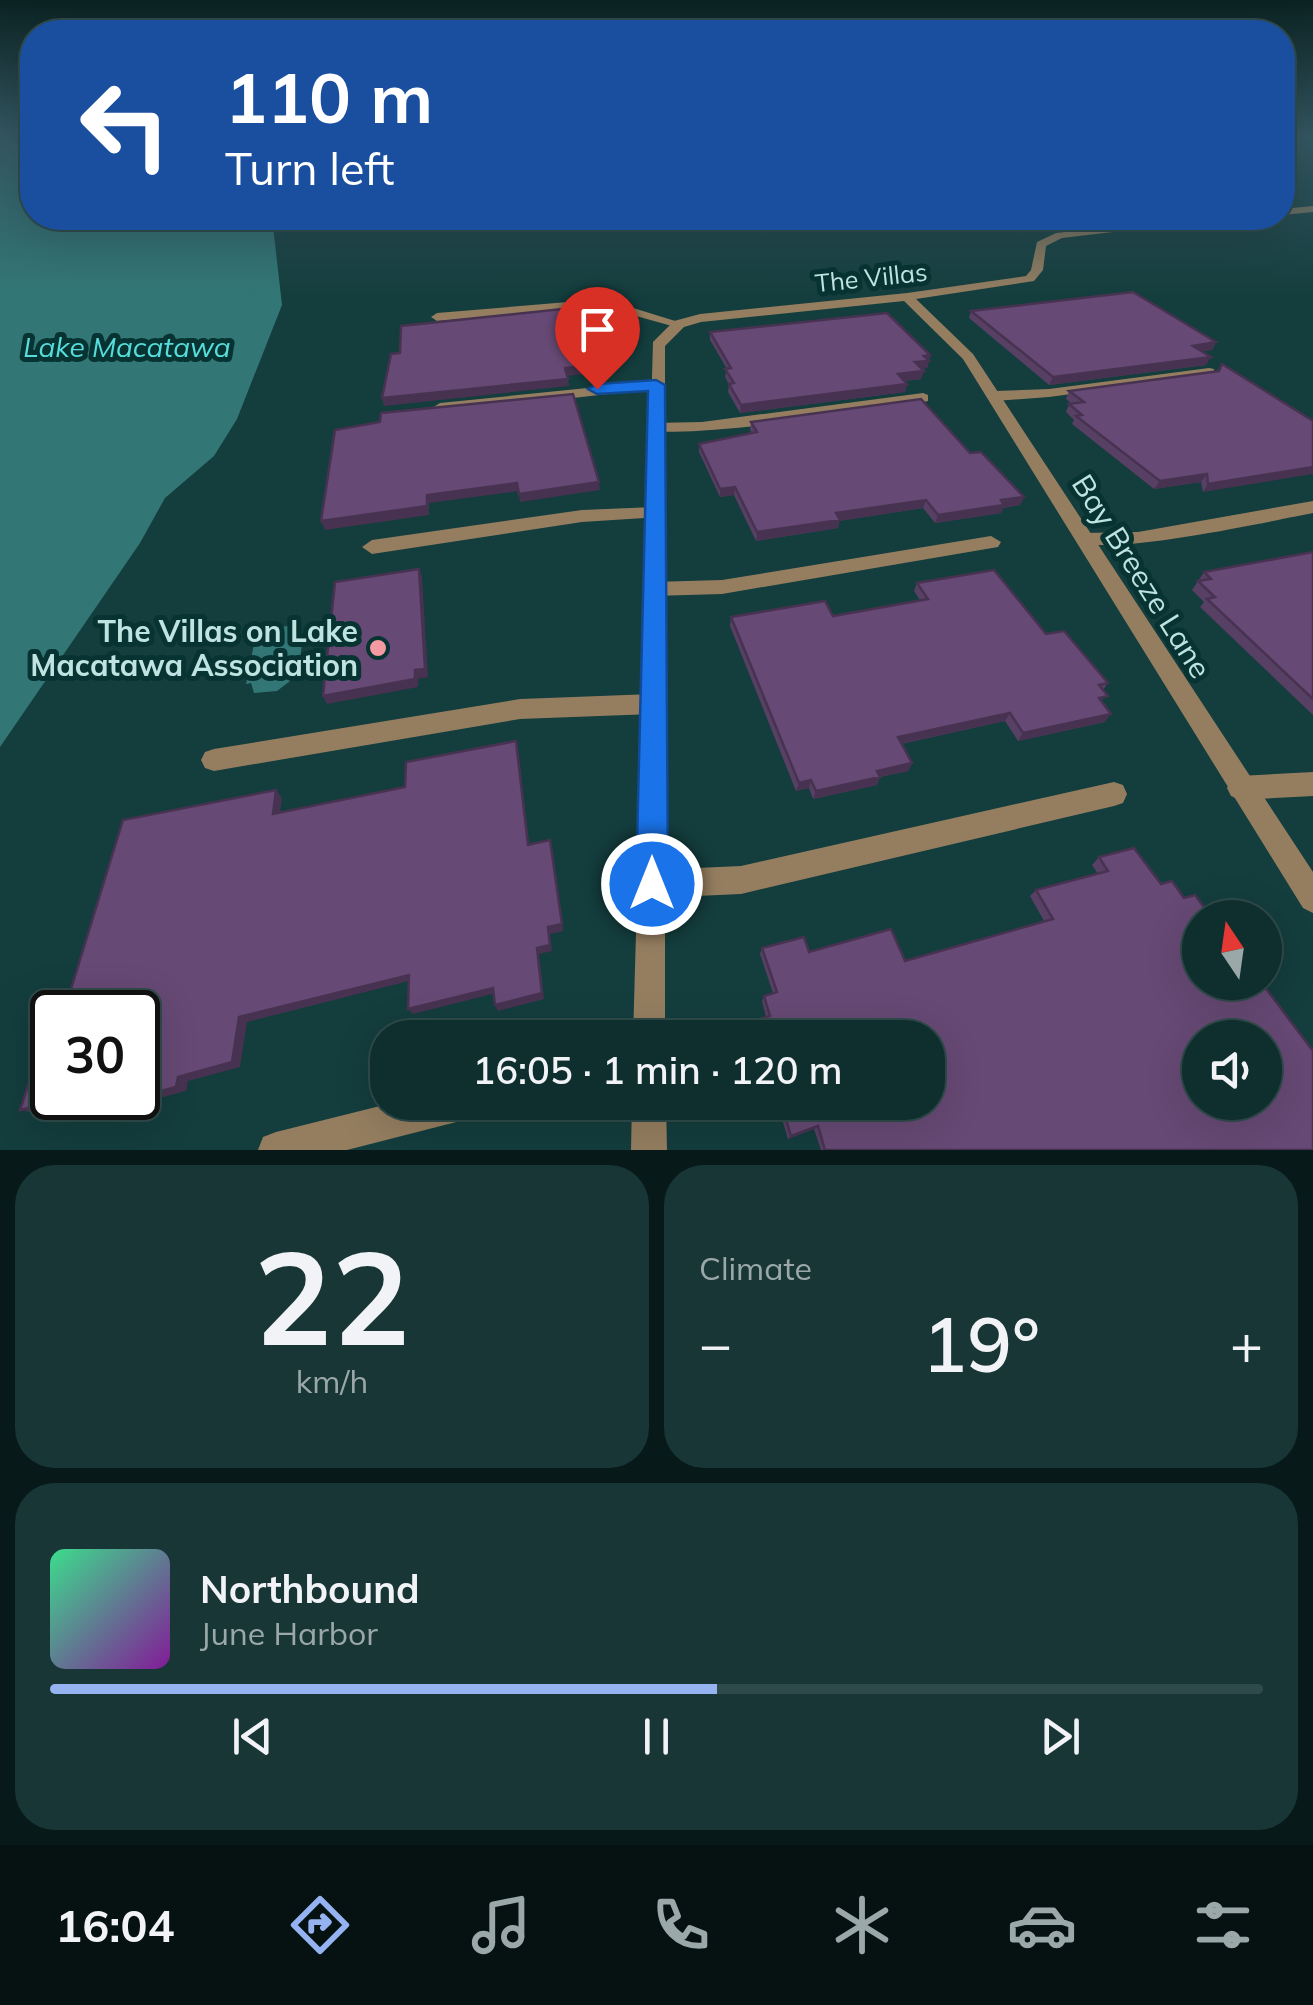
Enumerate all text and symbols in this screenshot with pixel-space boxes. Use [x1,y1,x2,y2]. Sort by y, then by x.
text: 110 m [225,53,433,141]
icon: left [60,60,190,190]
text: Turn left [225,140,394,196]
street label: The Villas [813,256,929,298]
pin [555,287,640,390]
icon: arrive [570,302,625,357]
water label: Lake Macatawa [23,329,231,364]
street label: Bay Breeze Lane [1064,467,1220,685]
place label: The Villas on Lake Macatawa Association [30,612,358,684]
marker: The Villas on Lake Macatawa Association [367,637,389,659]
position arrow [600,832,704,936]
north arrow [1182,900,1282,1000]
map controls [1182,900,1282,1120]
speed limit sign: 30 [30,990,160,1120]
button: sound [1182,1020,1282,1120]
text: 16:05 · 1 min · 120 m [472,1046,843,1094]
text: 22 [254,1214,410,1378]
text: Climate [699,1248,812,1288]
text: 19° [922,1297,1040,1391]
text: − [699,1309,732,1378]
text: + [1230,1309,1263,1378]
text: km/h [296,1361,368,1401]
text: Northbound [200,1565,420,1613]
text: June Harbor [200,1613,378,1653]
icon: previous [225,1709,280,1764]
icon: pause [629,1709,684,1764]
icon: next [1033,1709,1088,1764]
icon: directions [285,1890,355,1960]
icon: music [466,1890,536,1960]
icon: phone [646,1890,716,1960]
icon: climate [827,1890,897,1960]
icon: car [1007,1890,1077,1960]
icon: filters [1188,1890,1258,1960]
text: 16:04 [55,1897,174,1953]

